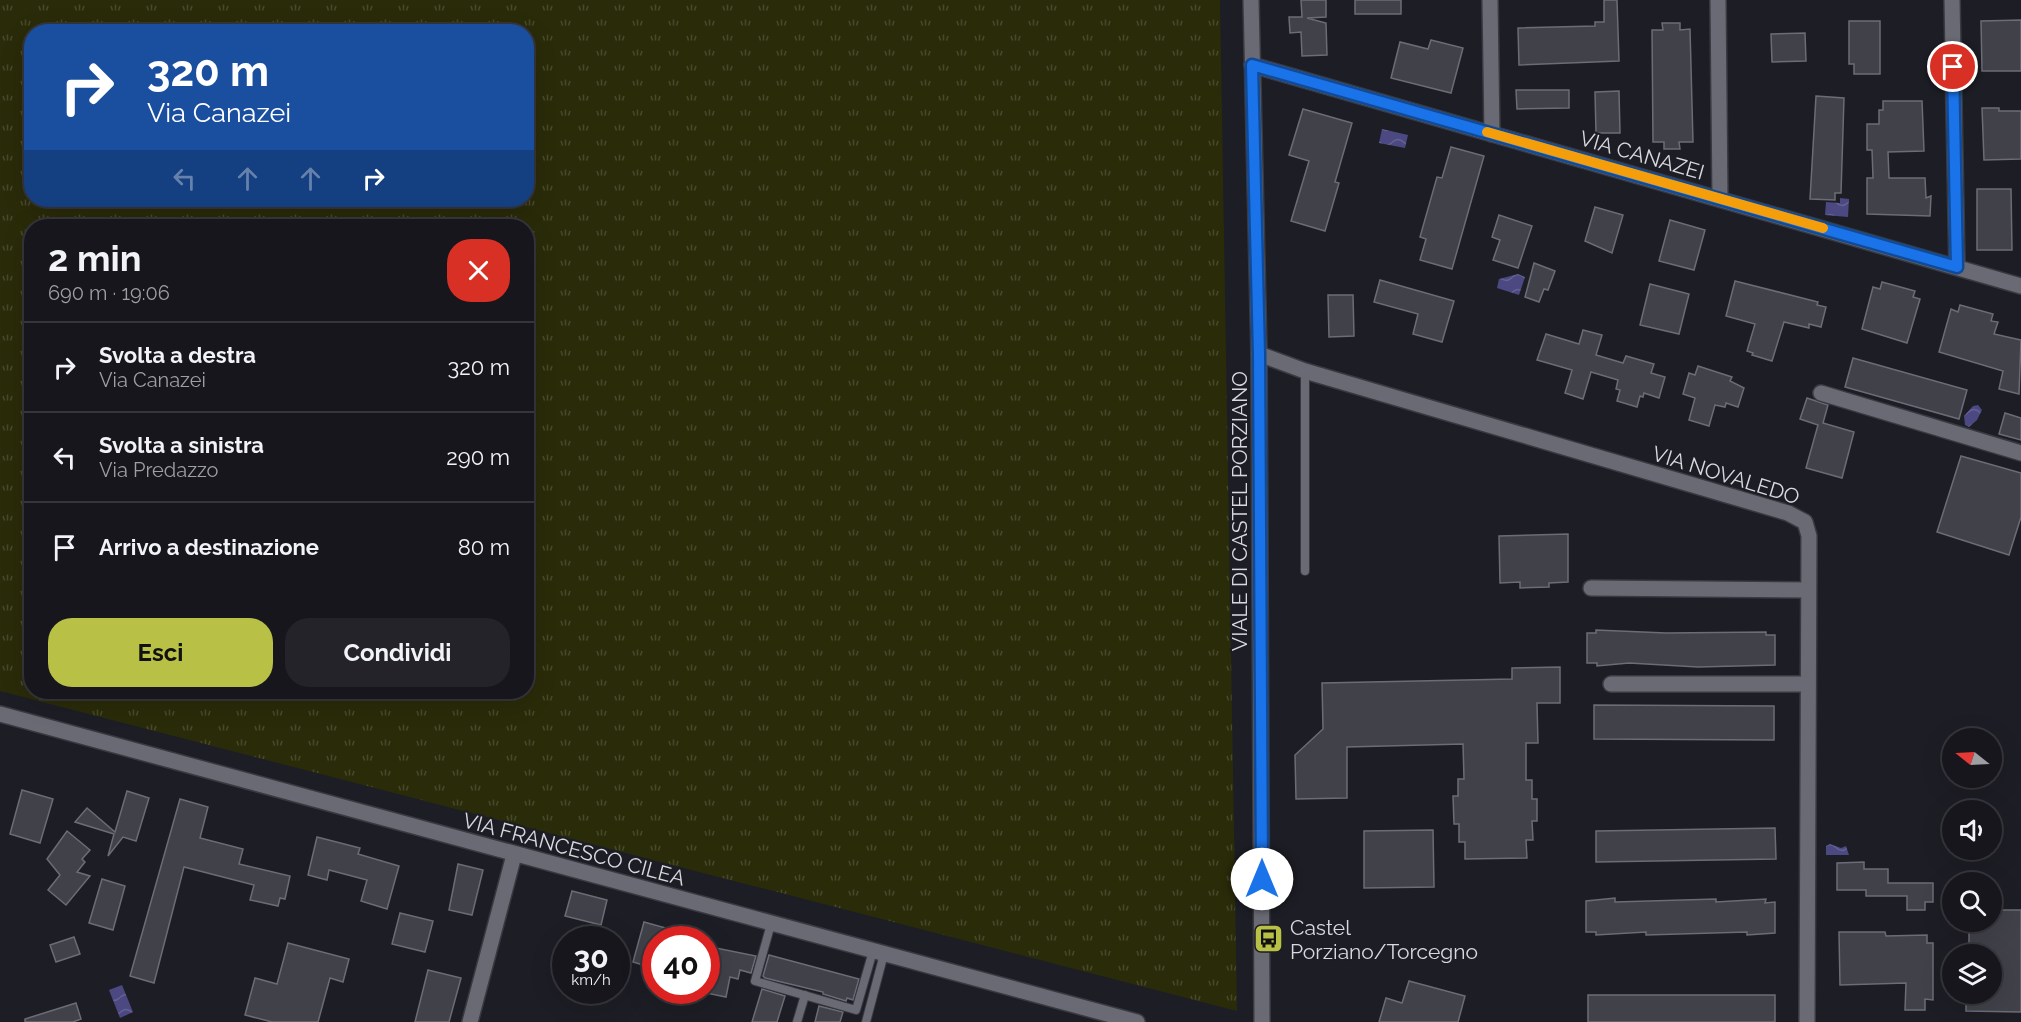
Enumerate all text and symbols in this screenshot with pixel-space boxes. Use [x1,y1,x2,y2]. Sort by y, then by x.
pin [1927,41,1978,92]
text: 320 m [147,47,269,96]
icon: right [48,48,126,126]
icon: arrive [1936,50,1969,83]
text: Via Canazei [147,97,291,128]
street label: VIA CANAZEI [1577,125,1707,185]
icon: left [168,162,201,195]
icon: ahead [231,162,264,195]
icon: ahead [294,162,327,195]
icon: right [357,162,390,195]
text: 2 min [48,237,141,279]
button: close [447,239,510,302]
text: 690 m · 19:06 [48,281,170,305]
text: Svolta a destra [99,342,256,368]
icon: right [48,351,81,384]
text: 320 m [447,354,510,380]
text: Via Canazei [99,368,206,392]
street label: VIALE DI CASTEL PORZIANO [1227,371,1252,651]
text: Svolta a sinistra [99,432,264,458]
icon: left [48,441,81,474]
street label: VIA NOVALEDO [1649,441,1803,509]
text: 290 m [446,444,510,470]
text: Via Predazzo [99,458,219,482]
icon: arrive [48,531,81,564]
text: Arrivo a destinazione [99,534,319,560]
text: 80 m [458,534,510,560]
button: Esci [48,618,273,687]
button: Condividi [285,618,510,687]
north arrow [1942,728,2002,788]
map controls [1942,728,2002,1004]
button: sound [1942,800,2002,860]
street label: VIA FRANCESCO CILEA [460,807,688,891]
position arrow [1230,847,1294,911]
button: search [1942,872,2002,932]
place label: Castel Porziano/Torcegno [1290,915,1478,964]
bus stop icon: Castel Porziano/Torcegno [1253,923,1285,955]
speed limit sign: 40 [642,926,720,1004]
text: 30 [573,940,609,975]
button: layers [1942,944,2002,1004]
text: km/h [571,971,611,989]

